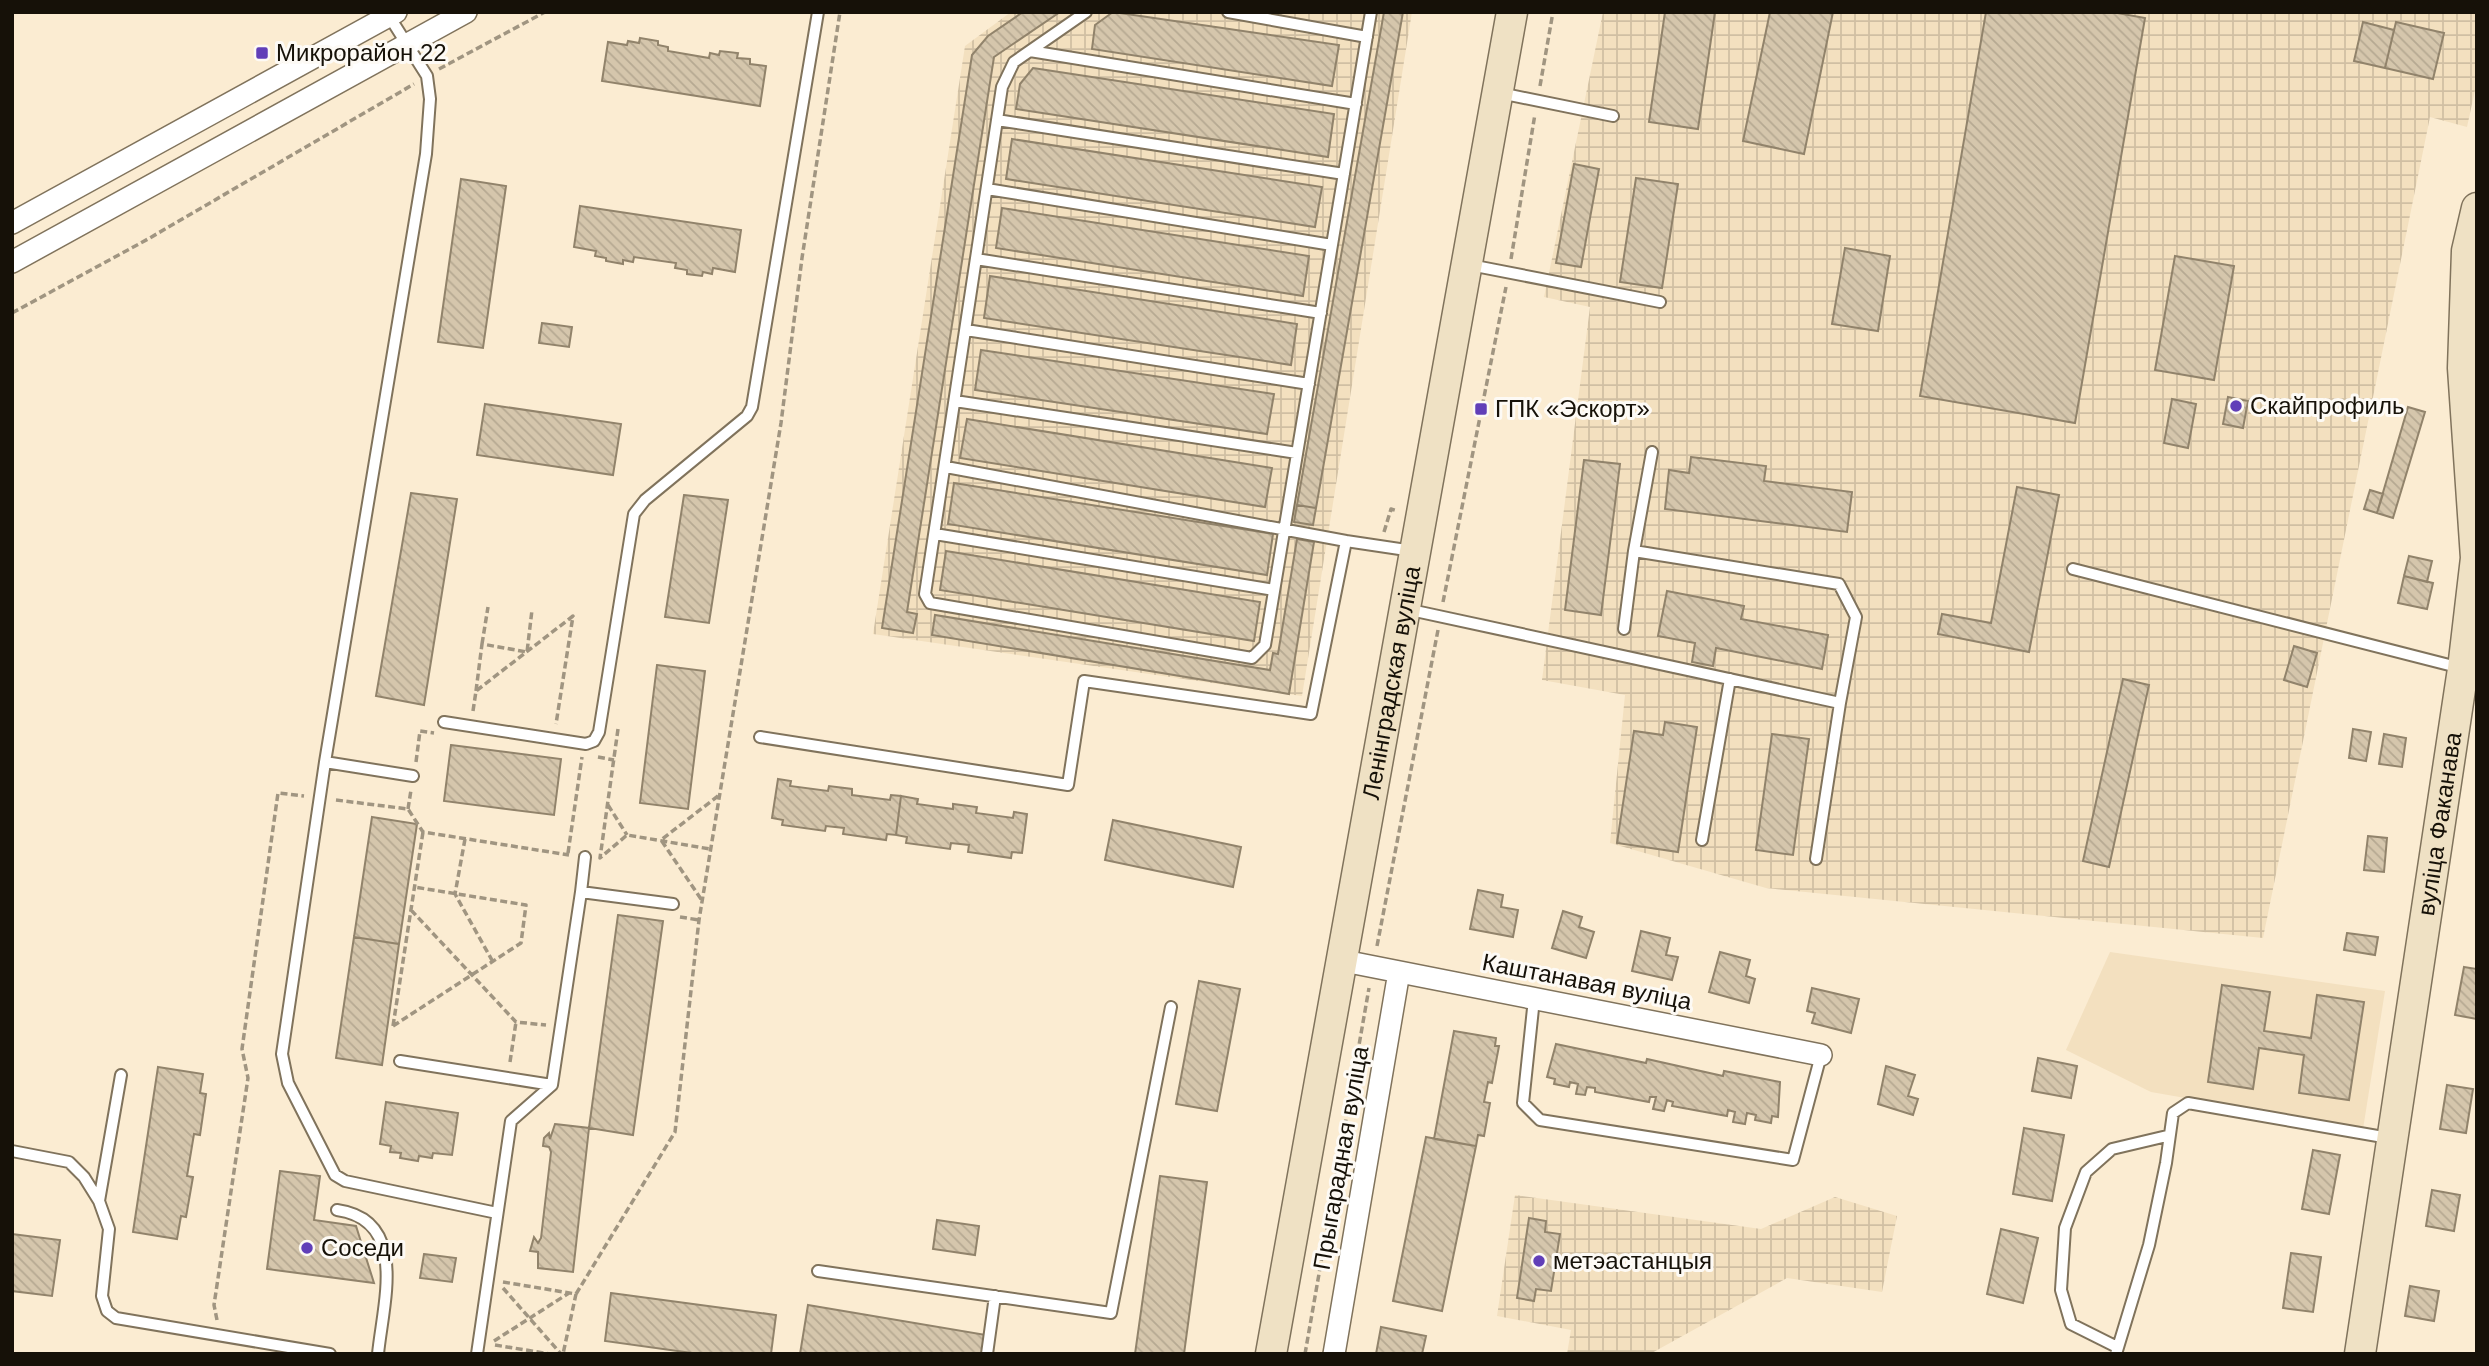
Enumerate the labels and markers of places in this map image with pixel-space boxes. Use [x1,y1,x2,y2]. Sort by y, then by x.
place label: Микрорайон 22 [276,39,447,66]
marker: Микрорайон 22 [254,45,270,61]
place label: Скайпрофиль [2250,392,2404,419]
place label: ГПК «Эскорт» [1495,395,1650,422]
marker: Скайпрофиль [2228,398,2244,414]
marker: ГПК «Эскорт» [1473,401,1489,417]
place label: Соседи [321,1234,404,1261]
marker: Соседи [299,1240,315,1256]
place label: метэастанцыя [1553,1247,1712,1274]
marker: метэастанцыя [1531,1253,1547,1269]

